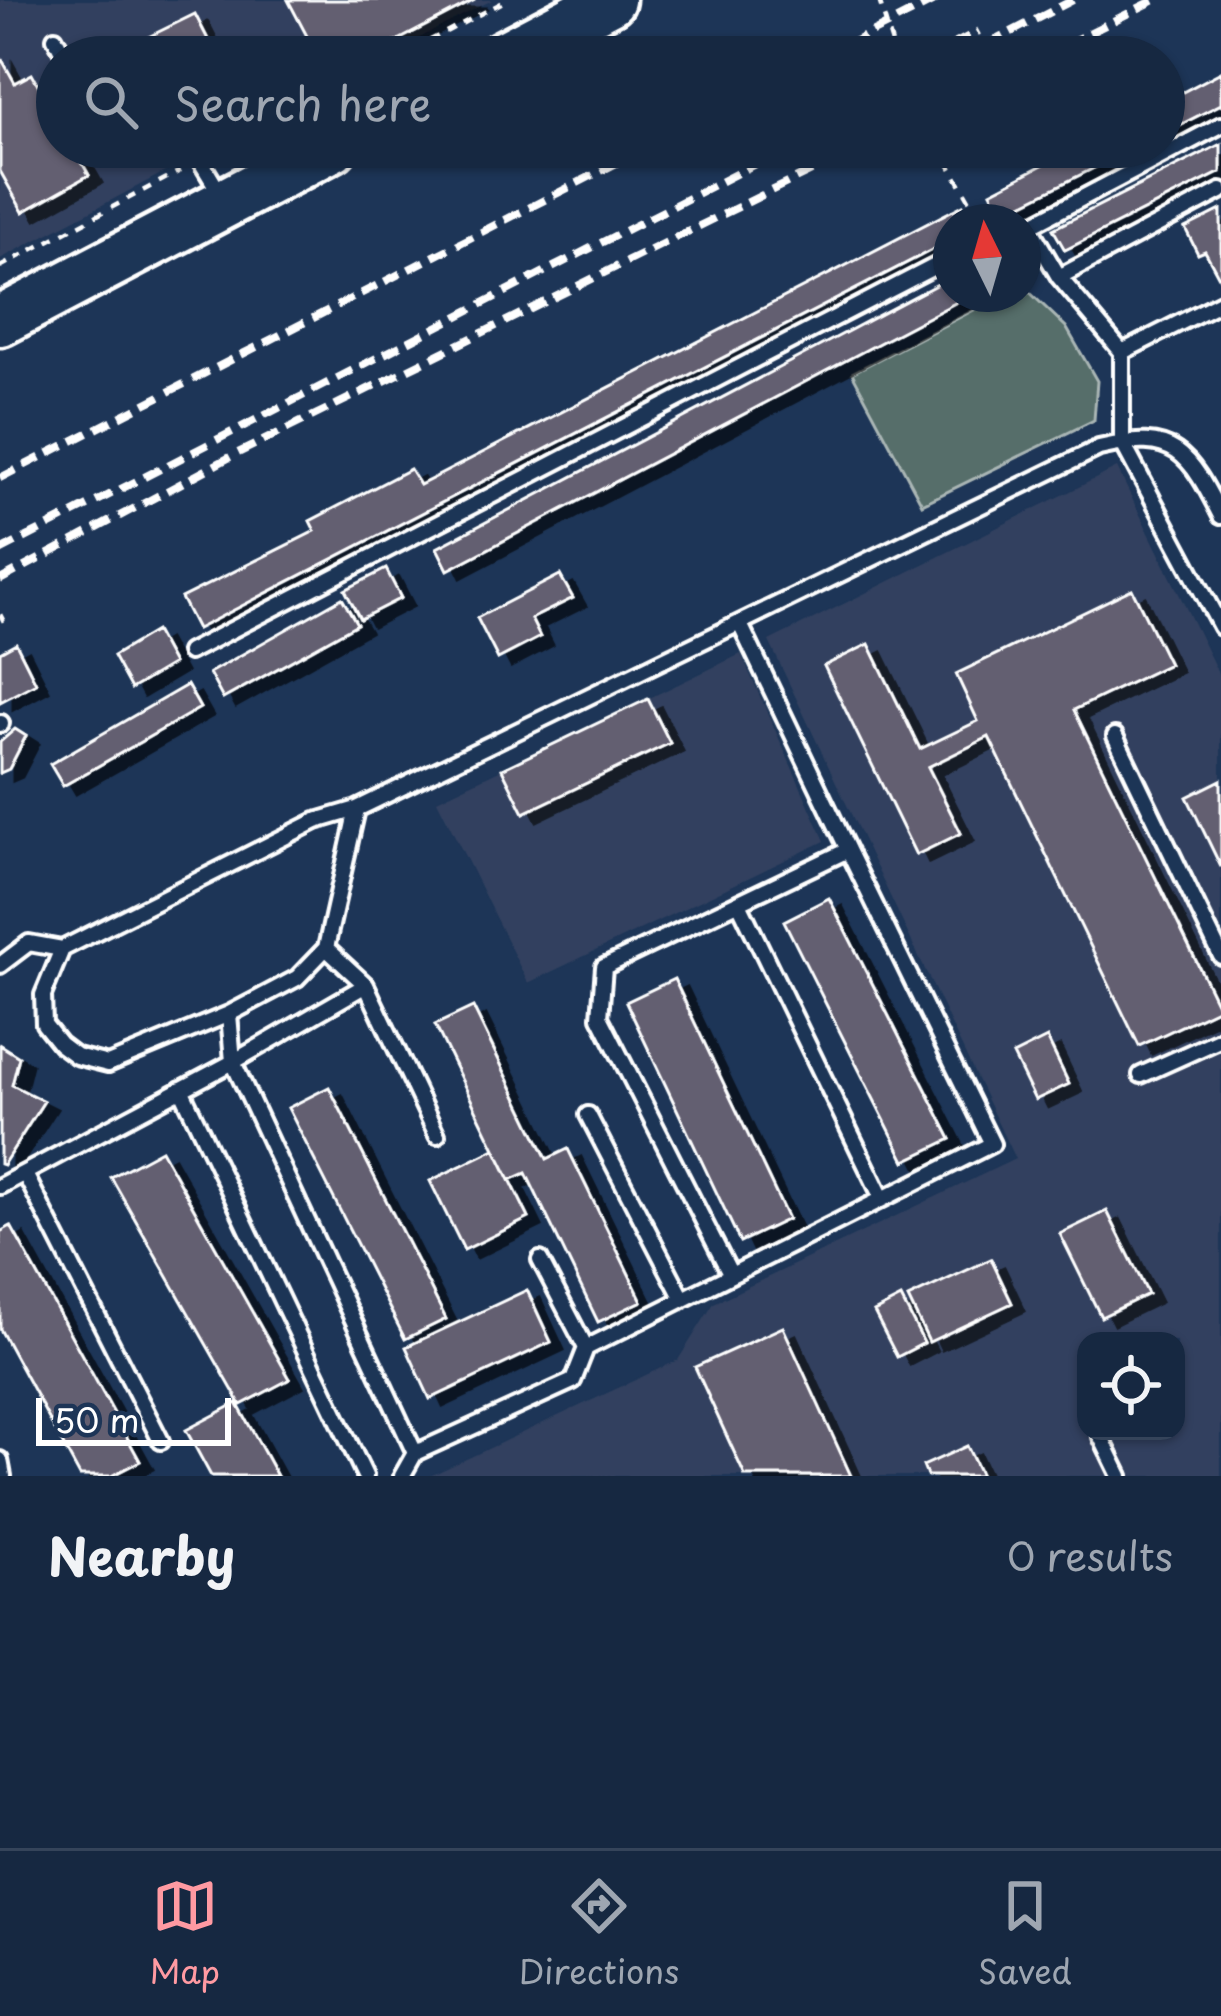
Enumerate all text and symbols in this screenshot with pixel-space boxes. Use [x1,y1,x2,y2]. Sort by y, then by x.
search box [36,36,1185,168]
text: Search here [174,68,431,136]
icon: search [78,69,144,135]
north arrow [933,204,1041,312]
map controls [1077,1332,1185,1440]
button: locate [1077,1332,1185,1440]
scale bar [36,1392,231,1445]
text: 50 m [54,1394,140,1444]
text: Nearby [48,1516,235,1593]
text: 0 results [1007,1525,1173,1584]
tab: Map [149,1873,220,1995]
tab: Directions [519,1873,679,1995]
tab: Saved [978,1873,1072,1995]

